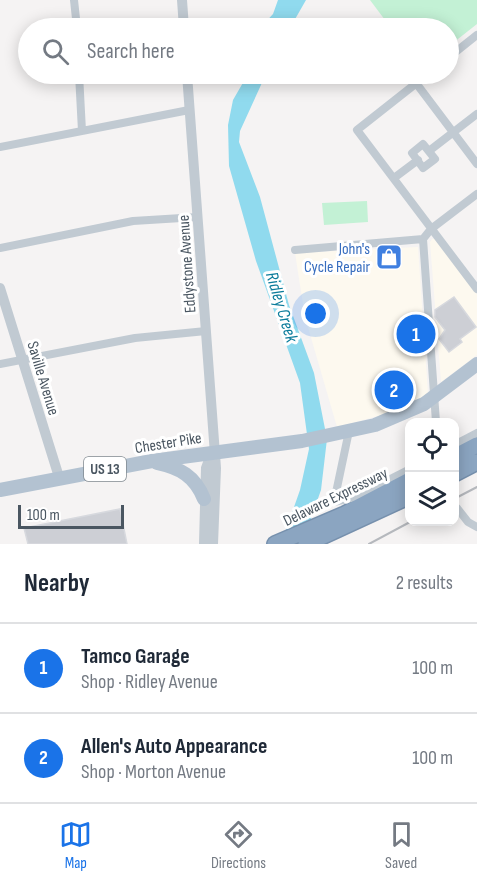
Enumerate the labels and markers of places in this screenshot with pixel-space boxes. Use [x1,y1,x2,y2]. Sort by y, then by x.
place label: John's Cycle Repair [304,240,370,277]
shop icon: John's Cycle Repair [374,242,404,272]
pin: 1 [396,312,436,356]
pin: 2 [374,368,414,412]

